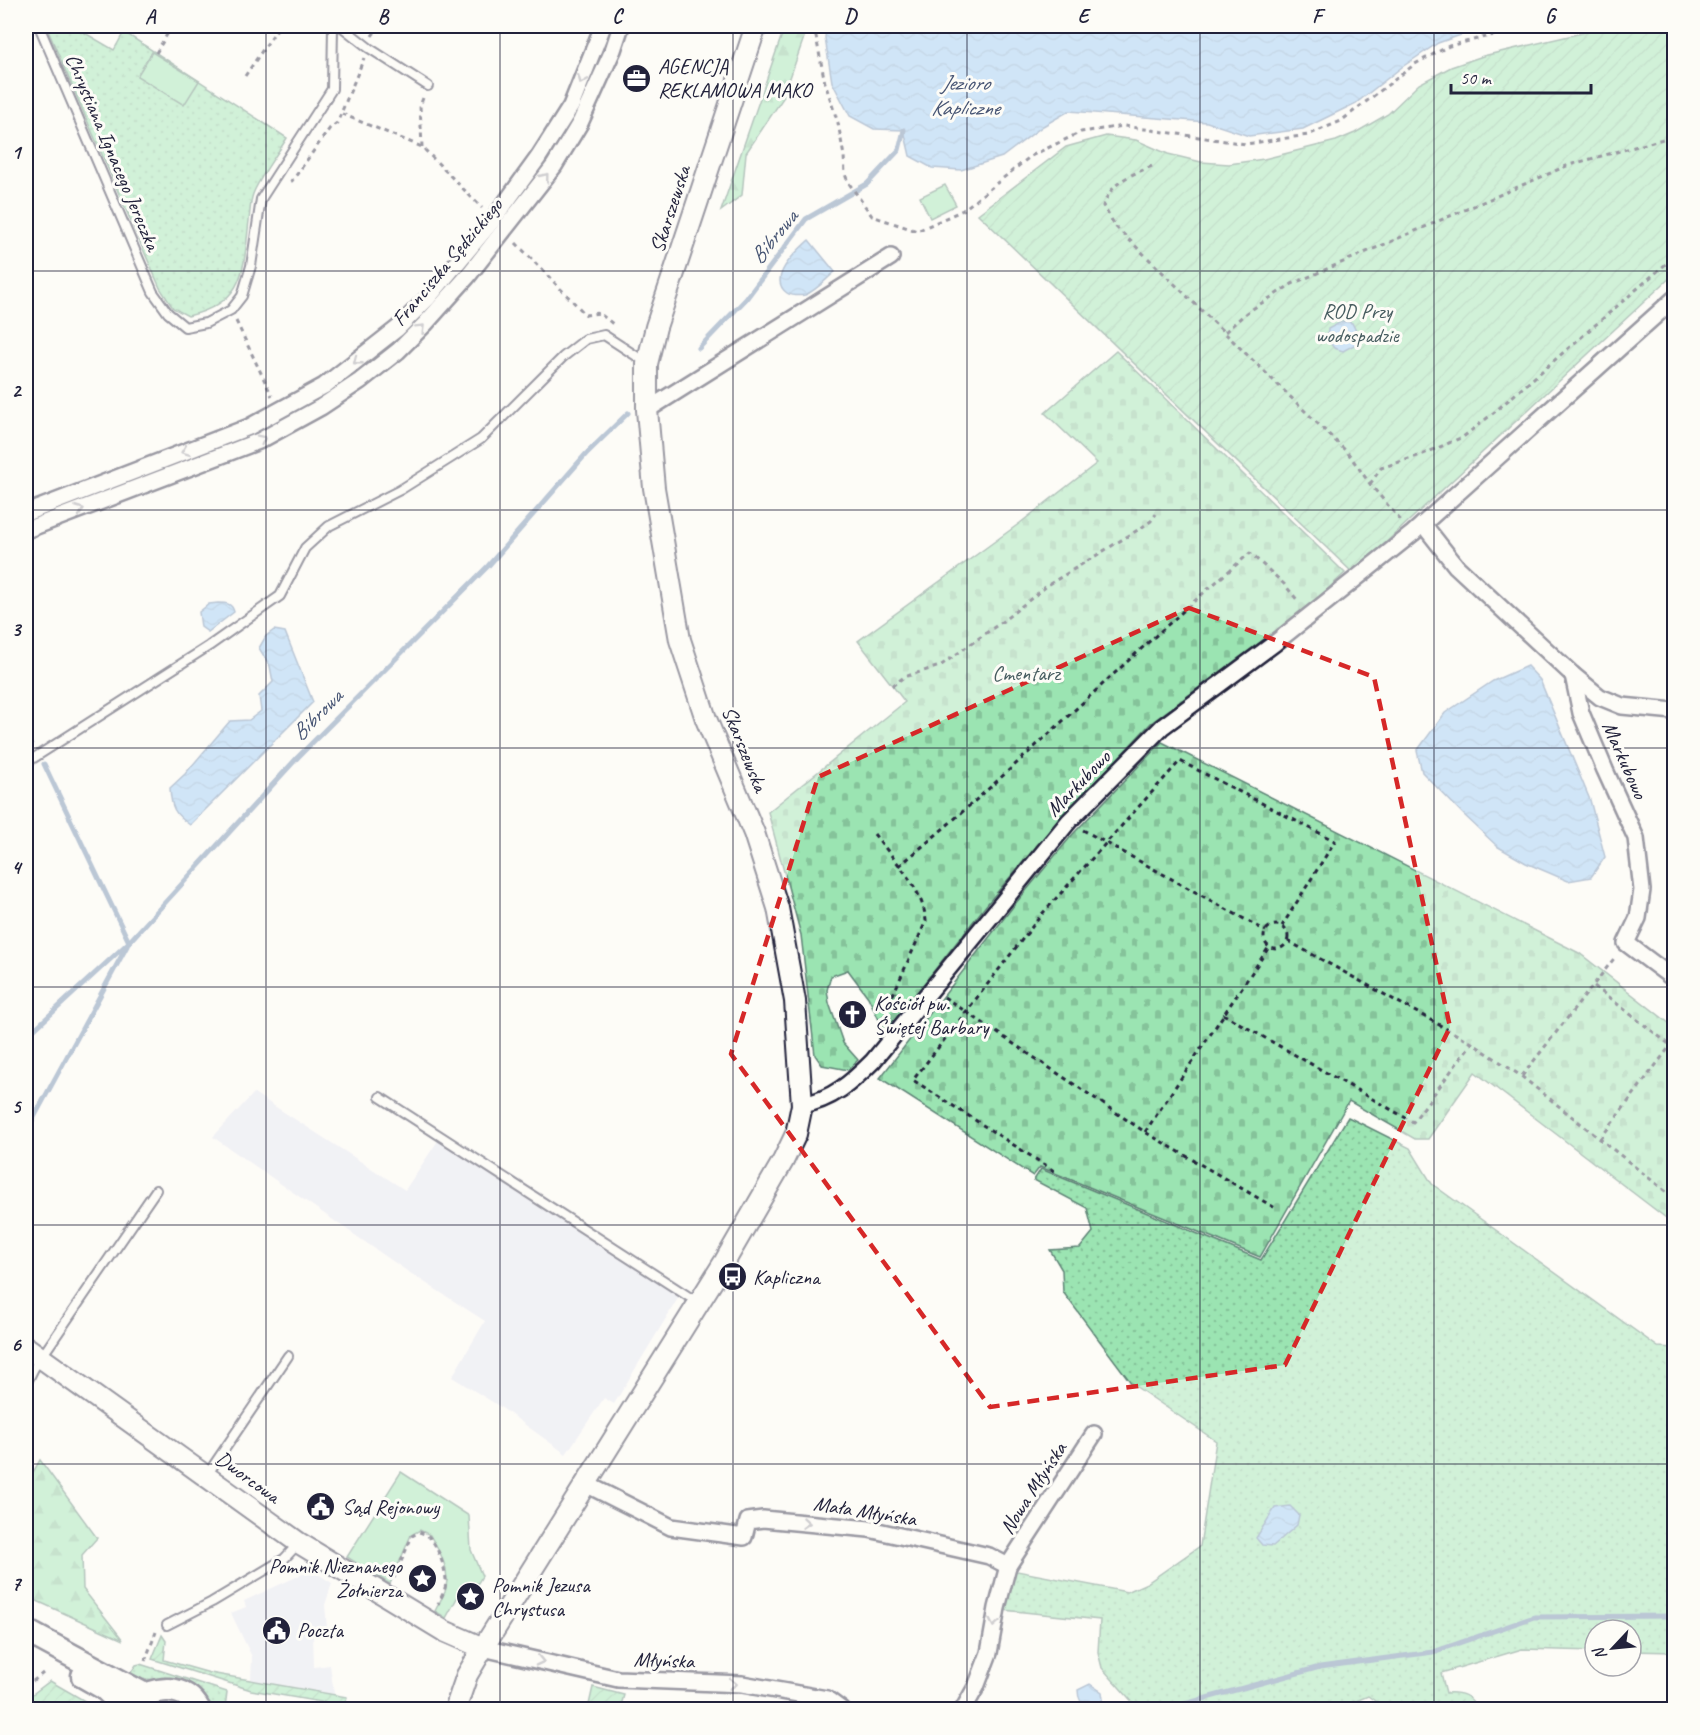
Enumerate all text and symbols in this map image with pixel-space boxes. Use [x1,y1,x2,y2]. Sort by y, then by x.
text: A [145,4,157,29]
text: B [378,4,390,29]
text: C [612,4,624,29]
text: D [844,4,858,29]
text: E [1078,4,1092,29]
text: F [1312,4,1326,29]
text: G [1545,4,1558,29]
street label: Chrystiana Ignacego Jereczka [60,50,167,256]
place label: AGENCJA REKLAMOWA MAKO [658,53,814,103]
scale bar [1451,57,1590,95]
office icon: AGENCJA REKLAMOWA MAKO [621,62,653,94]
text: 50 m [1460,67,1493,89]
water label: Jezioro Kapliczne [931,69,1002,122]
one-way arrow [577,74,589,85]
text: 1 [12,140,23,165]
street label: Skarszewska [644,160,697,256]
one-way arrow [537,173,548,184]
street label: Franciszka Sędzickiego [386,191,509,331]
water label: Bibrowa [744,202,806,270]
park label: ROD Przy wodospadzie [1315,298,1400,348]
one-way arrow [414,325,425,336]
one-way arrow [353,354,364,365]
text: 2 [12,378,23,403]
one-way arrow [256,435,267,446]
one-way arrow [180,444,191,457]
one-way arrow [75,504,85,517]
text: 3 [12,617,23,642]
park label: Cmentarz [992,660,1062,686]
water label: Bibrowa [285,681,351,747]
street label: Skarszewska [716,703,775,798]
street label: Markubowo [1596,717,1654,804]
street label: Markubowo [1040,743,1117,822]
text: 4 [12,855,24,880]
place label: Kościół pw. Świętej Barbary [874,990,990,1040]
church icon: Kościół pw. Świętej Barbary [837,999,869,1031]
text: 5 [12,1094,23,1119]
bus stop icon: Kapliczna [716,1261,748,1293]
place label: Kapliczna [753,1264,822,1290]
text: 6 [11,1332,22,1357]
street label: Nowa Młyńska [994,1436,1073,1539]
street label: Dworcowa [211,1445,287,1510]
street label: Mała Młyńska [812,1490,920,1532]
public building icon: Sąd Rejonowy [305,1491,337,1523]
place label: Sąd Rejonowy [342,1494,441,1520]
one-way arrow [801,1516,810,1529]
place label: Pomnik Nieznanego Żołnierza [269,1553,404,1603]
place icon: Pomnik Nieznanego Żołnierza [407,1562,439,1594]
text: 7 [12,1571,23,1596]
place label: Pomnik Jezusa Chrystusa [492,1572,591,1622]
place icon: Pomnik Jezusa Chrystusa [455,1581,487,1613]
public building icon: Poczta [260,1614,292,1646]
place label: Poczta [297,1617,345,1643]
one-way arrow [988,1617,1001,1627]
north arrow [1583,1618,1643,1678]
text: N [1588,1643,1612,1663]
street label: Młyńska [633,1646,696,1674]
one-way arrow [534,1653,544,1666]
one-way arrow [728,1677,737,1690]

